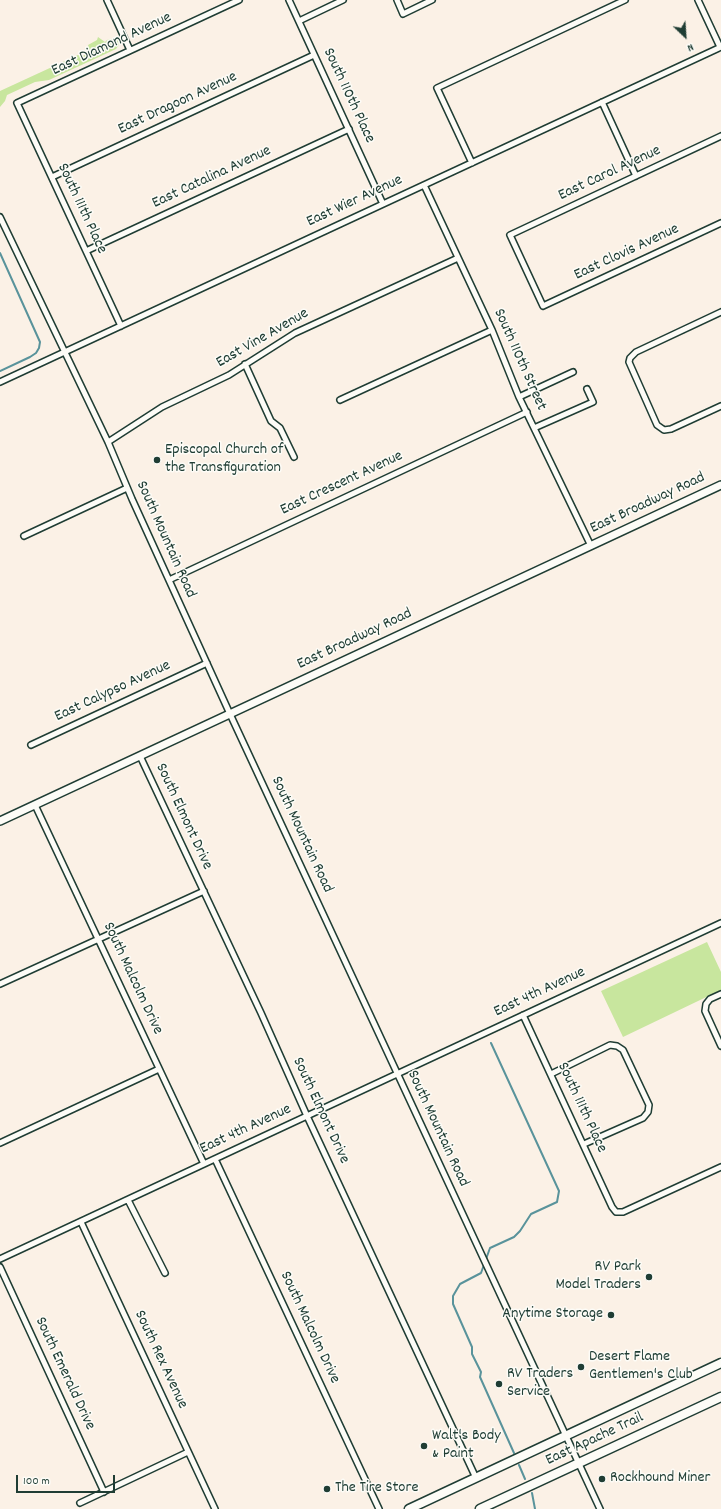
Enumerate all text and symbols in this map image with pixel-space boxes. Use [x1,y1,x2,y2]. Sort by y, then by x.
street label: East Diamond Avenue [49,9,175,81]
north arrow [665,16,705,56]
text: N [684,38,696,55]
street label: South 110th Place [318,45,378,147]
street label: East Dragoon Avenue [116,68,240,140]
street label: East Catalina Avenue [150,142,274,214]
street label: East Carol Avenue [556,142,664,206]
street label: South 111th Place [52,161,110,257]
street label: East Wier Avenue [304,171,406,233]
street label: East Clovis Avenue [571,220,683,286]
street label: East Vine Avenue [213,305,313,373]
street label: South 110th Street [488,306,550,414]
place label: Episcopal Church of the Transfiguration [165,441,283,479]
street label: East Crescent Avenue [278,447,406,521]
marker: Episcopal Church of the Transfiguration [152,455,162,465]
street label: East Broadway Road [587,469,709,539]
street label: South Mountain Road [131,479,199,601]
street label: East Broadway Road [294,605,416,675]
street label: East Calypso Avenue [52,657,174,727]
street label: South Elmont Drive [150,761,216,873]
street label: South Mountain Road [266,774,336,896]
street label: South Malcolm Drive [98,920,166,1038]
street label: East 4th Avenue [491,964,589,1022]
street label: South Elmont Drive [287,1055,353,1167]
street label: South 111th Place [552,1060,610,1156]
street label: South Mountain Road [402,1068,472,1190]
street label: East 4th Avenue [197,1101,295,1159]
place label: RV Park Model Traders [555,1258,641,1296]
street label: South Malcolm Drive [275,1269,343,1387]
marker: RV Park Model Traders [644,1272,654,1282]
place label: Anytime Storage [502,1305,603,1325]
street label: South Rex Avenue [129,1308,191,1412]
marker: Anytime Storage [606,1310,616,1320]
street label: South Emerald Drive [29,1314,99,1434]
place label: Desert Flame Gentlemen's Club [589,1348,693,1386]
marker: Desert Flame Gentlemen's Club [576,1362,586,1372]
place label: RV Traders Service [507,1365,573,1403]
marker: RV Traders Service [494,1379,504,1389]
street label: East Apache Trail [543,1409,647,1471]
place label: Walt's Body & Paint [432,1427,501,1465]
marker: Walt's Body & Paint [419,1441,429,1451]
scale bar [18,1467,117,1493]
place label: Rockhound Miner [610,1469,710,1489]
text: 100 m [23,1473,50,1490]
marker: Rockhound Miner [597,1474,607,1484]
place label: The Tire Store [335,1479,418,1499]
marker: The Tire Store [322,1484,332,1494]

